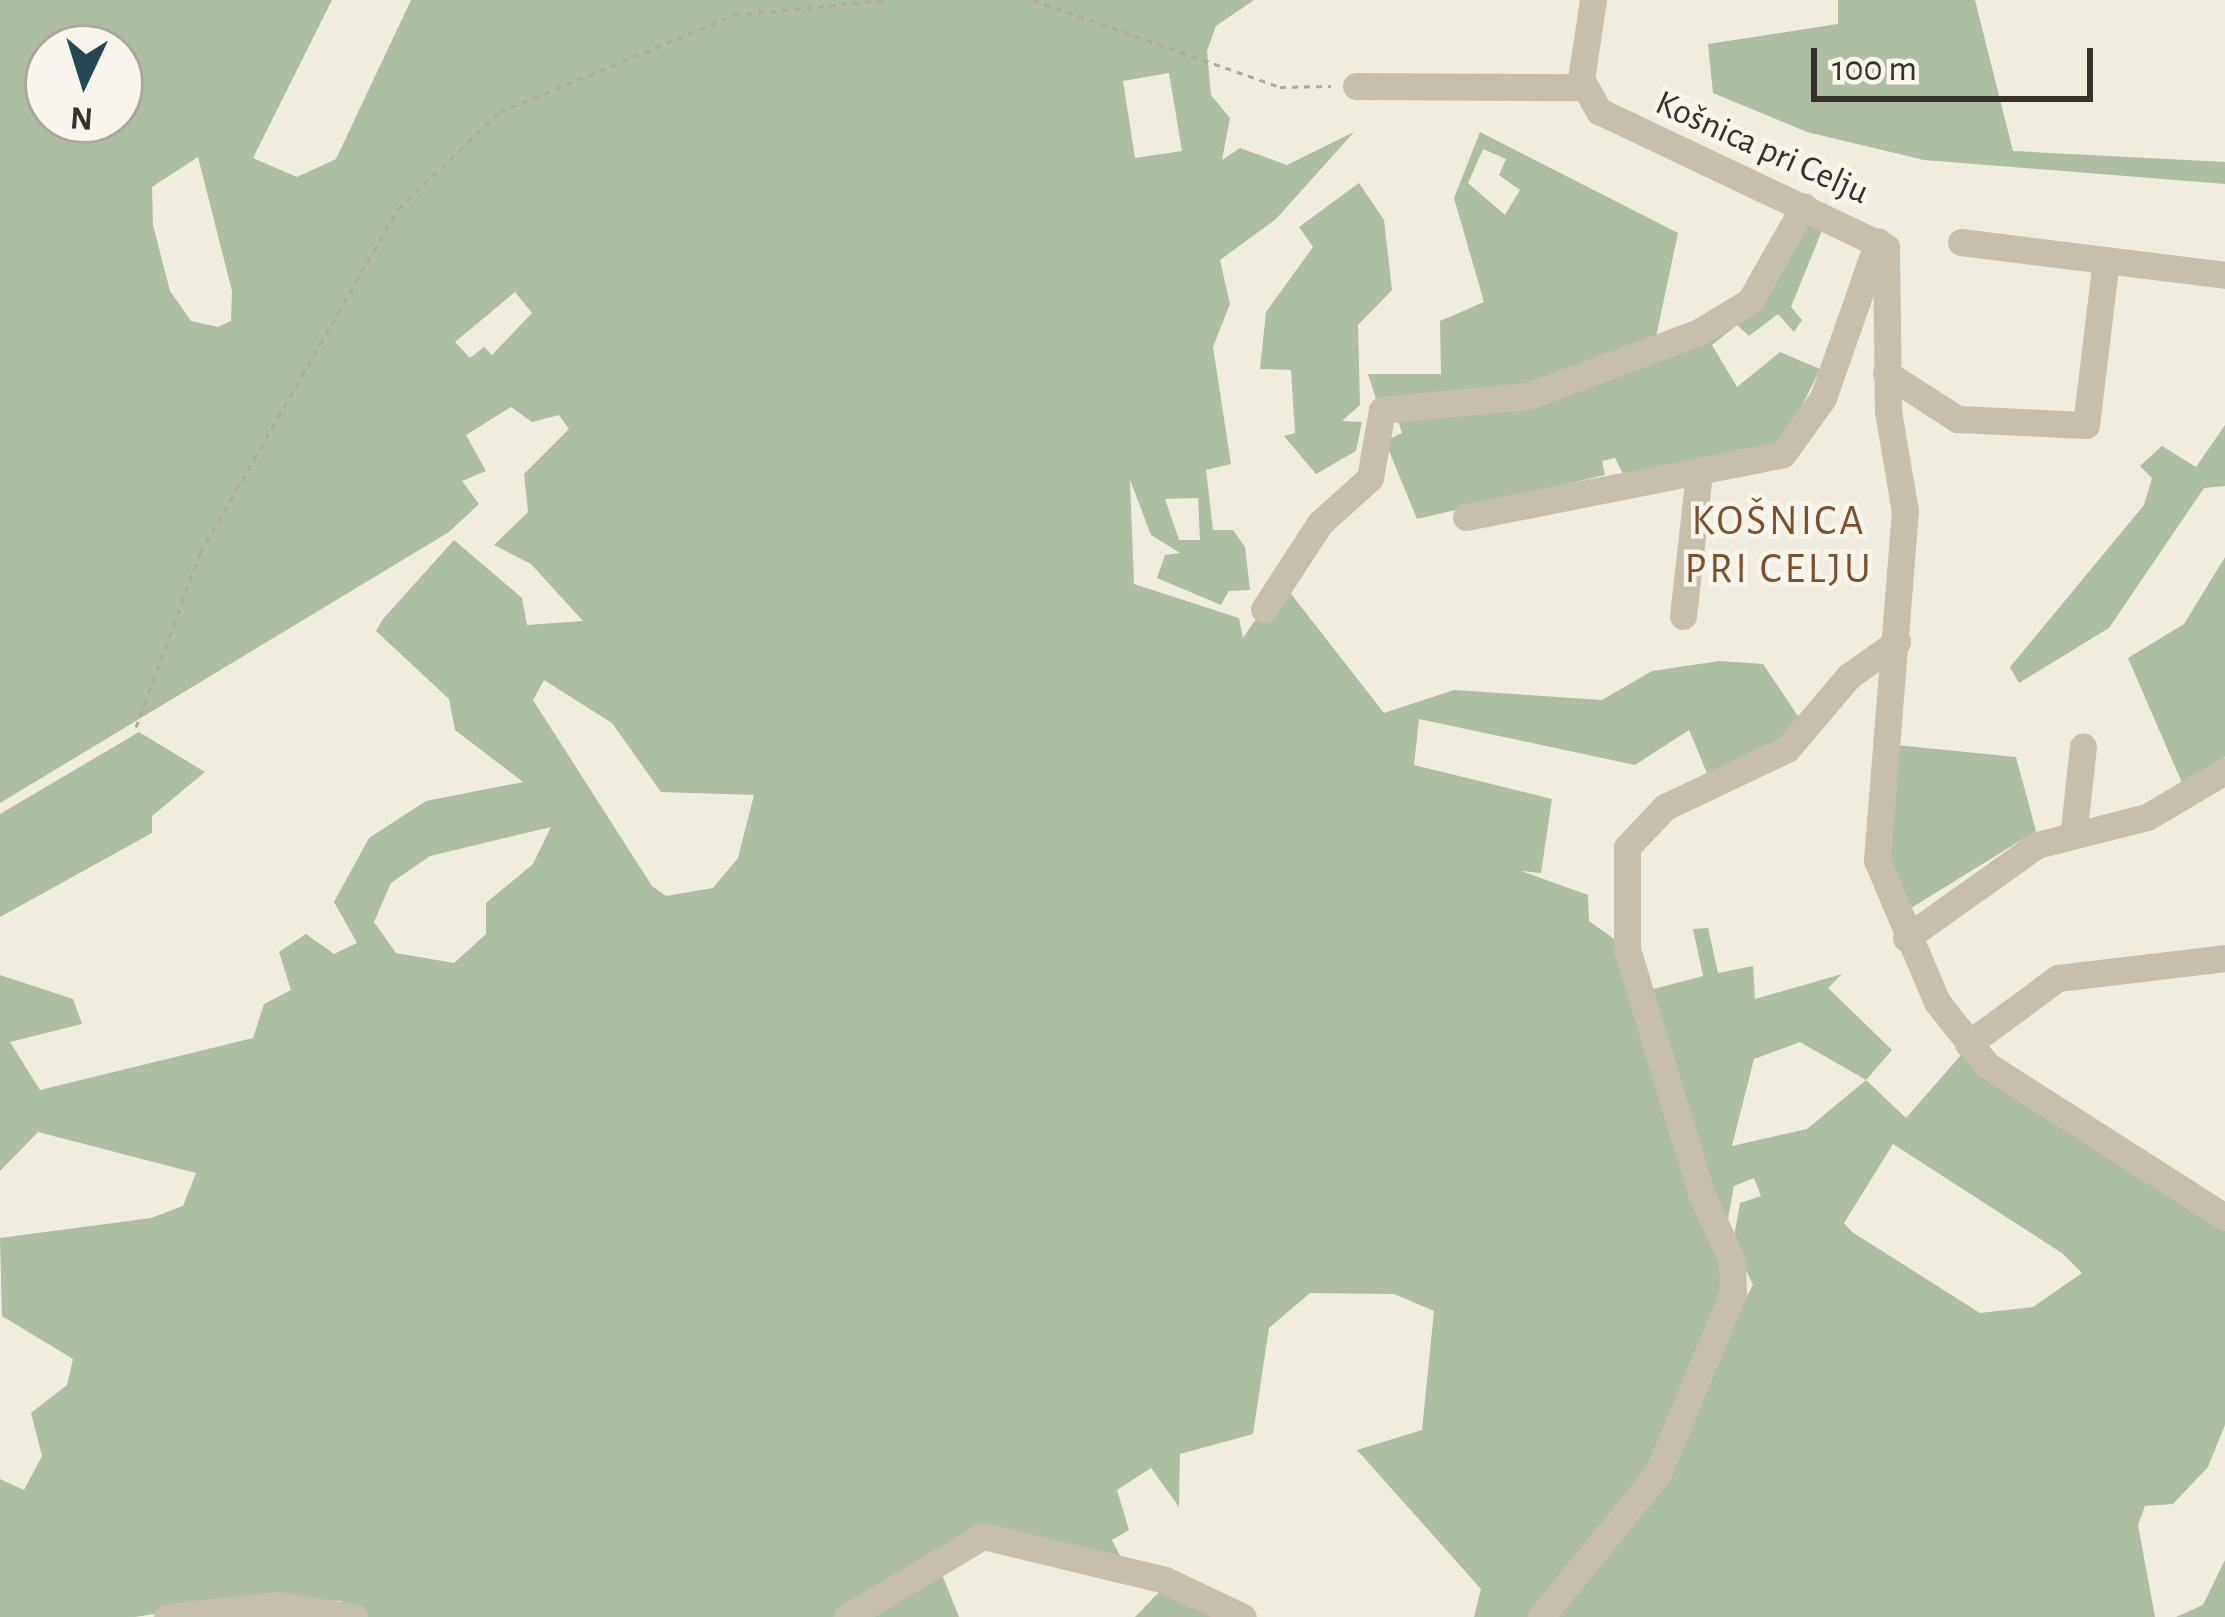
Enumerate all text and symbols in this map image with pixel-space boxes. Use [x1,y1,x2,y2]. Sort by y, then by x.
north arrow [24,24,144,144]
scale bar [1817,24,2099,98]
text: 100 m [1832,51,1917,87]
street label: Košnica pri Celju [1649,82,1875,214]
text: N [69,100,94,135]
district label: KOŠNICA PRI CELJU [1684,496,1874,594]

